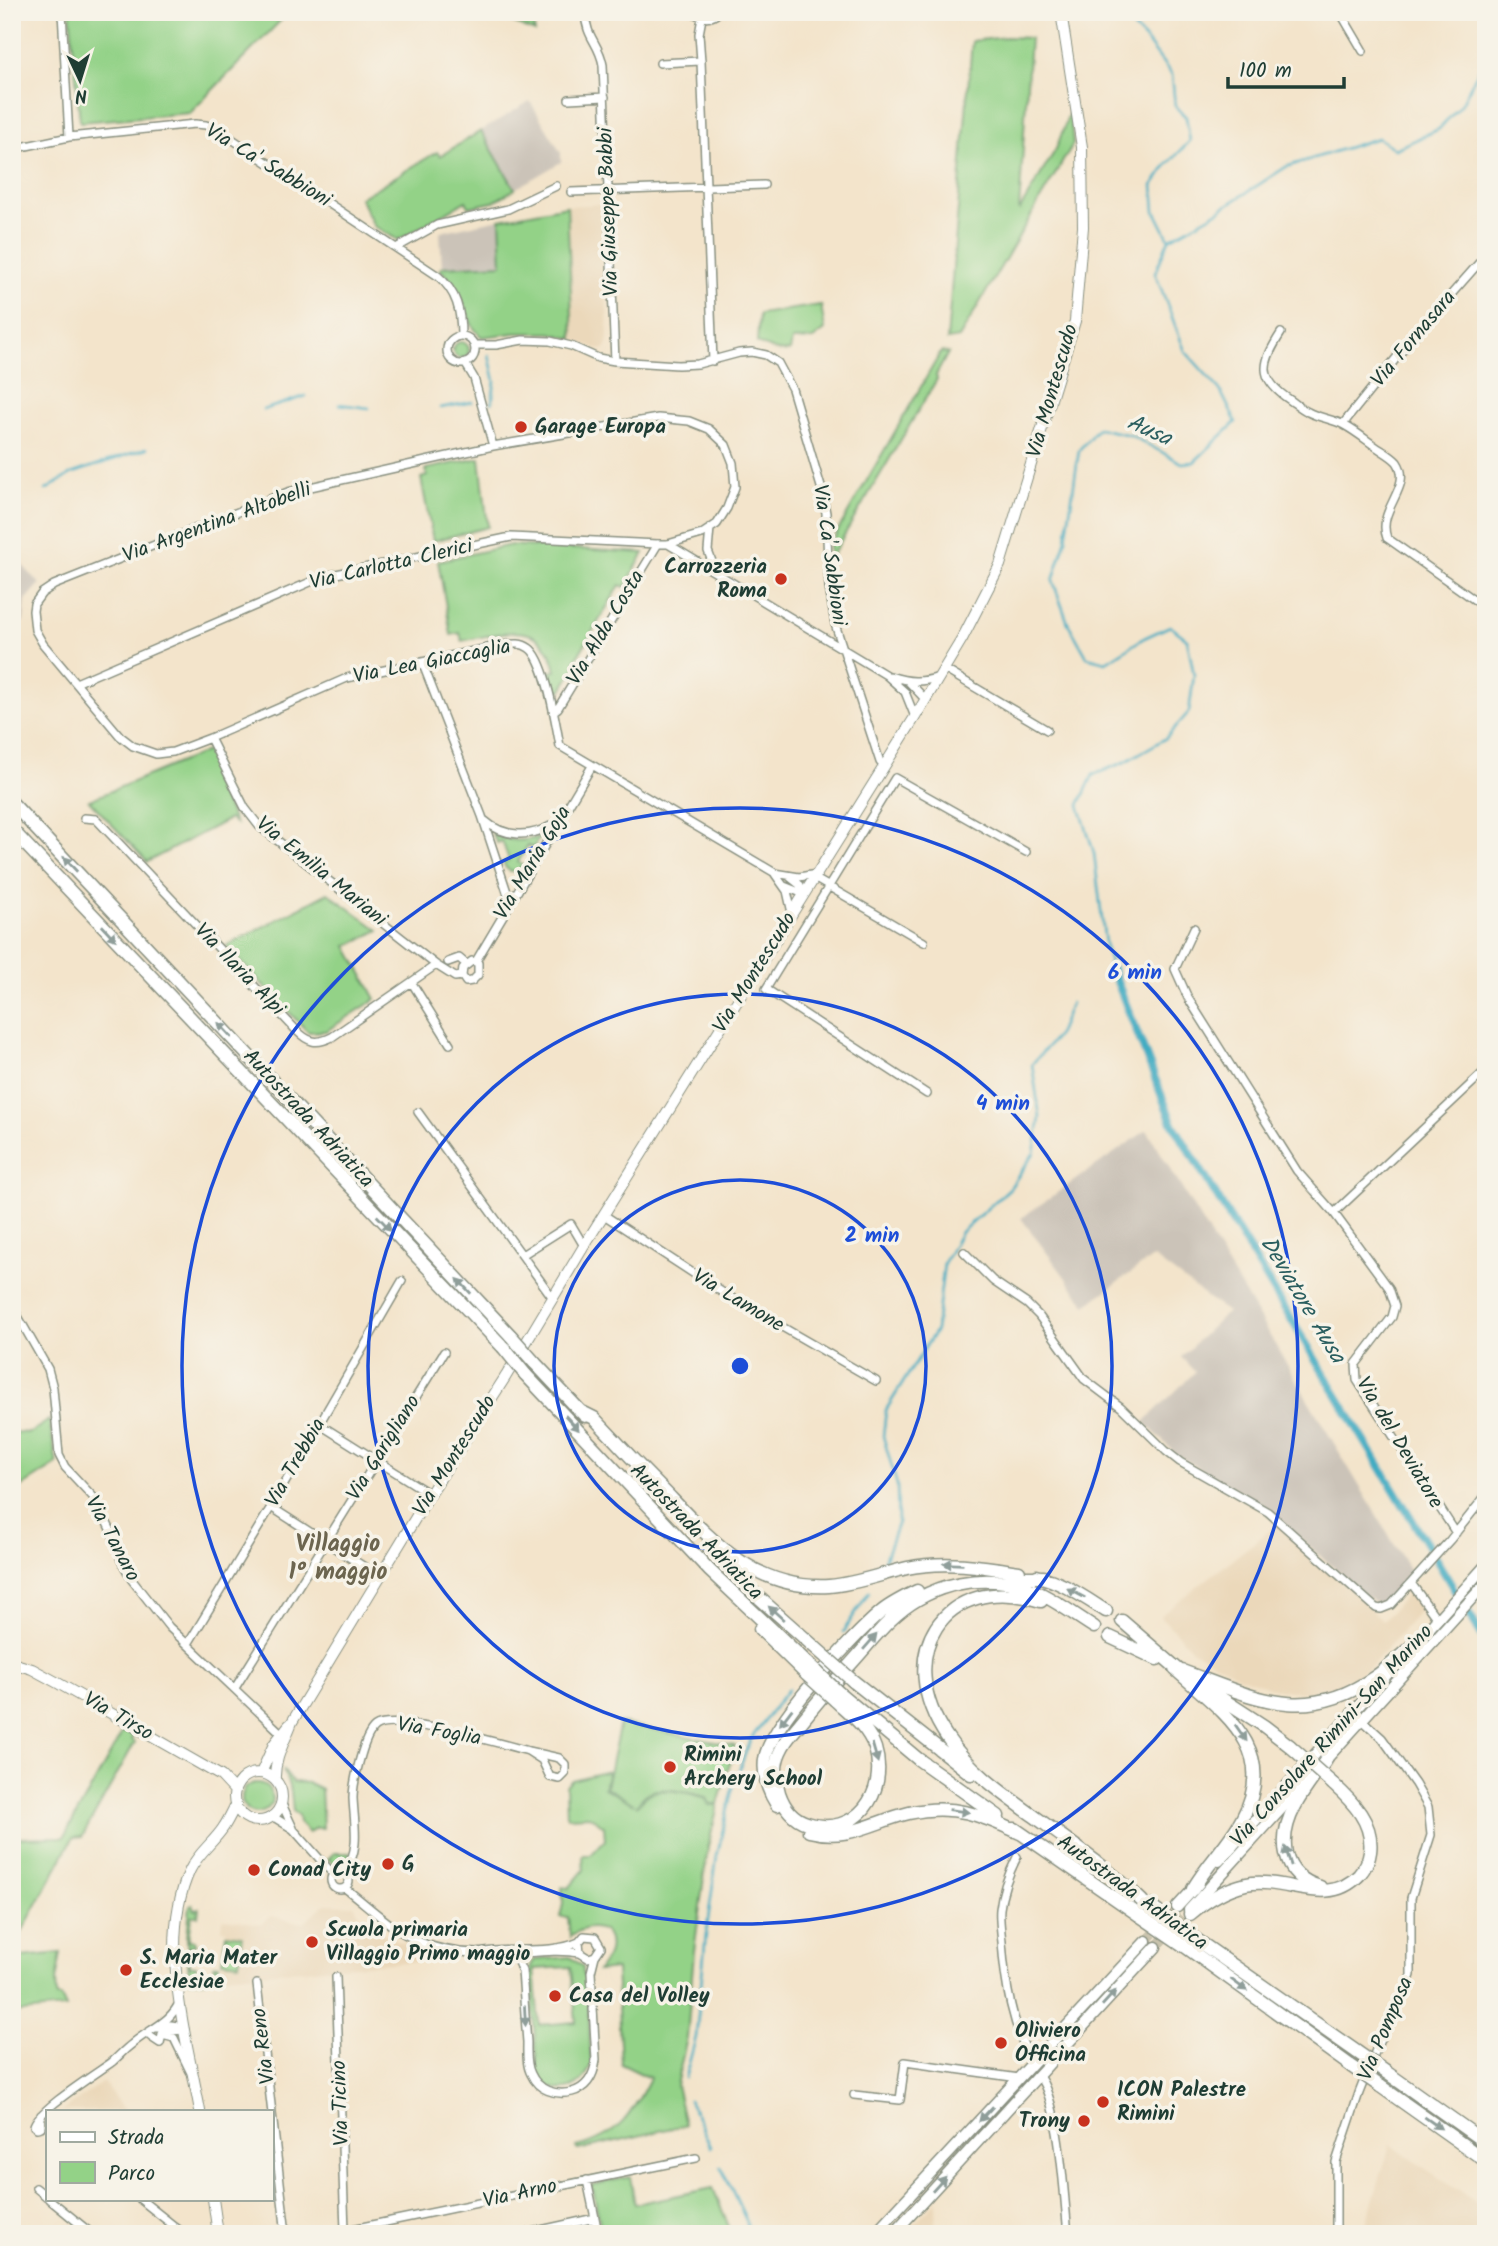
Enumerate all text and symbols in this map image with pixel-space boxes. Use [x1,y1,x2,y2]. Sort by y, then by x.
north arrow [46,46,116,116]
scale bar [1228,46,1344,90]
text: 100 m [1239,55,1292,88]
text: N [74,80,88,110]
street label: Via Ca' Sabbioni [199,115,338,217]
street label: Via Giuseppe Babbi [590,126,628,297]
street label: Via Fornasara [1363,283,1465,395]
street label: Via Montescudo [1018,320,1088,462]
water label: Ausa [1121,405,1179,458]
place label: Garage Europa [535,411,666,444]
marker: Garage Europa [513,419,529,435]
street label: Via Argentina Altobelli [118,473,317,572]
street label: Via Ca' Sabbioni [803,482,855,629]
street label: Via Carlotta Clerici [306,530,477,600]
place label: Carrozzeria Roma [664,551,767,608]
street label: Via Alda Costa [558,564,654,692]
marker: Carrozzeria Roma [773,571,789,587]
street label: Via Lea Giaccaglia [350,631,514,693]
street label: Via Maria Goja [486,799,580,927]
street label: Via Emilia Mariani [248,808,395,936]
one-way arrow [62,856,78,873]
street label: Via Montescudo [705,906,805,1040]
street label: Via Ilaria Alpi [186,916,293,1025]
one-way arrow [101,924,117,941]
text: 6 min [1108,957,1162,990]
one-way arrow [217,1021,233,1039]
street label: Autostrada Adriatica [234,1042,382,1196]
text: 4 min [976,1088,1030,1121]
one-way arrow [375,1214,392,1231]
text: 2 min [845,1220,899,1253]
water label: Deviatore Ausa [1250,1229,1355,1373]
street label: Via Lamone [686,1260,791,1342]
one-way arrow [456,1277,472,1295]
centre of rings [728,1354,752,1378]
street label: Via del Deviatore [1347,1371,1452,1516]
street label: Via Garigliano [338,1388,430,1508]
street label: Via Montescudo [405,1389,505,1523]
street label: Via Trebbia [257,1412,335,1514]
one-way arrow [564,1414,580,1432]
street label: Autostrada Adriatica [621,1456,771,1608]
street label: Via Tanaro [76,1490,148,1588]
district label: Villaggio 1° maggio [289,1525,387,1592]
one-way arrow [941,1559,963,1570]
one-way arrow [1065,1588,1085,1600]
one-way arrow [767,1605,785,1621]
street label: Via Consolare Rimini-San Marino [1223,1617,1441,1855]
one-way arrow [862,1633,878,1651]
street label: Via Tirso [77,1684,159,1750]
street label: Via Foglia [394,1708,484,1756]
one-way arrow [780,1708,794,1726]
one-way arrow [1234,1724,1247,1743]
place label: Rimini Archery School [684,1739,823,1796]
one-way arrow [870,1742,881,1764]
marker: Rimini Archery School [662,1759,678,1775]
one-way arrow [948,1805,970,1816]
street label: Autostrada Adriatica [1049,1827,1215,1959]
one-way arrow [1283,1846,1293,1867]
place label: G [402,1848,415,1881]
place label: Conad City [268,1854,371,1887]
marker: G [380,1856,396,1872]
marker: Conad City [246,1862,262,1878]
place label: Scuola primaria Villaggio Primo maggio [326,1914,531,1971]
marker: Scuola primaria Villaggio Primo maggio [304,1934,320,1950]
place label: S. Maria Mater Ecclesiae [140,1942,278,1999]
marker: S. Maria Mater Ecclesiae [118,1962,134,1978]
street label: Via Pomposa [1349,1972,1423,2086]
one-way arrow [1230,1978,1248,1992]
place label: Casa del Volley [569,1980,710,2013]
marker: Casa del Volley [547,1988,563,2004]
one-way arrow [1101,1989,1117,2007]
one-way arrow [520,2005,531,2027]
street label: Via Reno [243,2006,285,2086]
place label: Oliviero Officina [1015,2015,1086,2072]
marker: Oliviero Officina [993,2035,1009,2051]
street label: Via Ticino [323,2060,359,2146]
place label: ICON Palestre Rimini [1117,2074,1246,2131]
marker: ICON Palestre Rimini [1095,2094,1111,2110]
one-way arrow [978,2105,994,2123]
place label: Trony [1019,2105,1070,2138]
legend [46,2110,273,2200]
marker: Trony [1076,2113,1092,2129]
one-way arrow [1424,2116,1442,2130]
text: Strada [108,2122,164,2155]
text: Parco [108,2158,155,2191]
street label: Via Arno [480,2170,560,2218]
one-way arrow [931,2175,946,2192]

